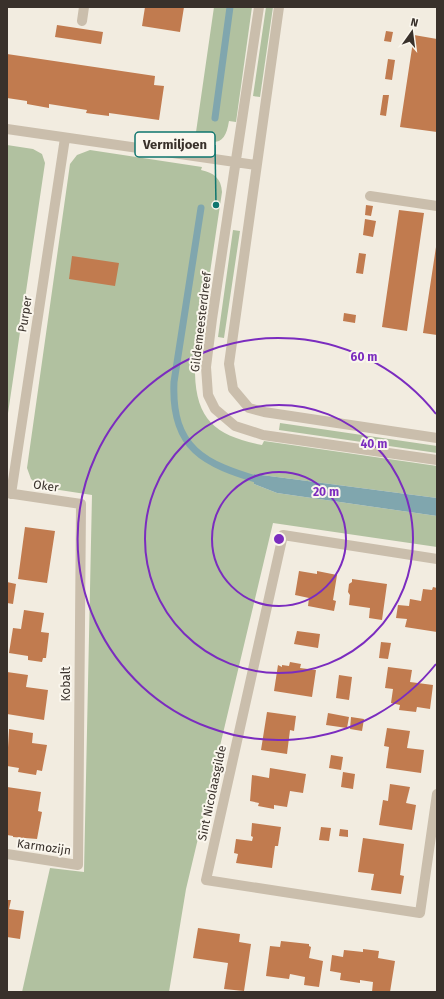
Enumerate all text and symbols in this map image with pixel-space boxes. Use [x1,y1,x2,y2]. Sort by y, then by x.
north arrow [392,12,432,52]
text: N [409,16,419,30]
callout: Vermiljoen [135,132,215,157]
text: Vermiljoen [142,137,207,152]
street label: Gildemeesterdreef [188,270,214,373]
street label: Purper [15,294,35,333]
text: 60 m [351,350,377,364]
text: 40 m [361,437,387,451]
street label: Oker [32,477,60,495]
text: 20 m [313,485,339,499]
centre of rings [272,532,286,546]
street label: Kobalt [59,666,73,702]
street label: Sint Nicolaasgilde [195,744,229,842]
street label: Karmozijn [16,836,72,858]

